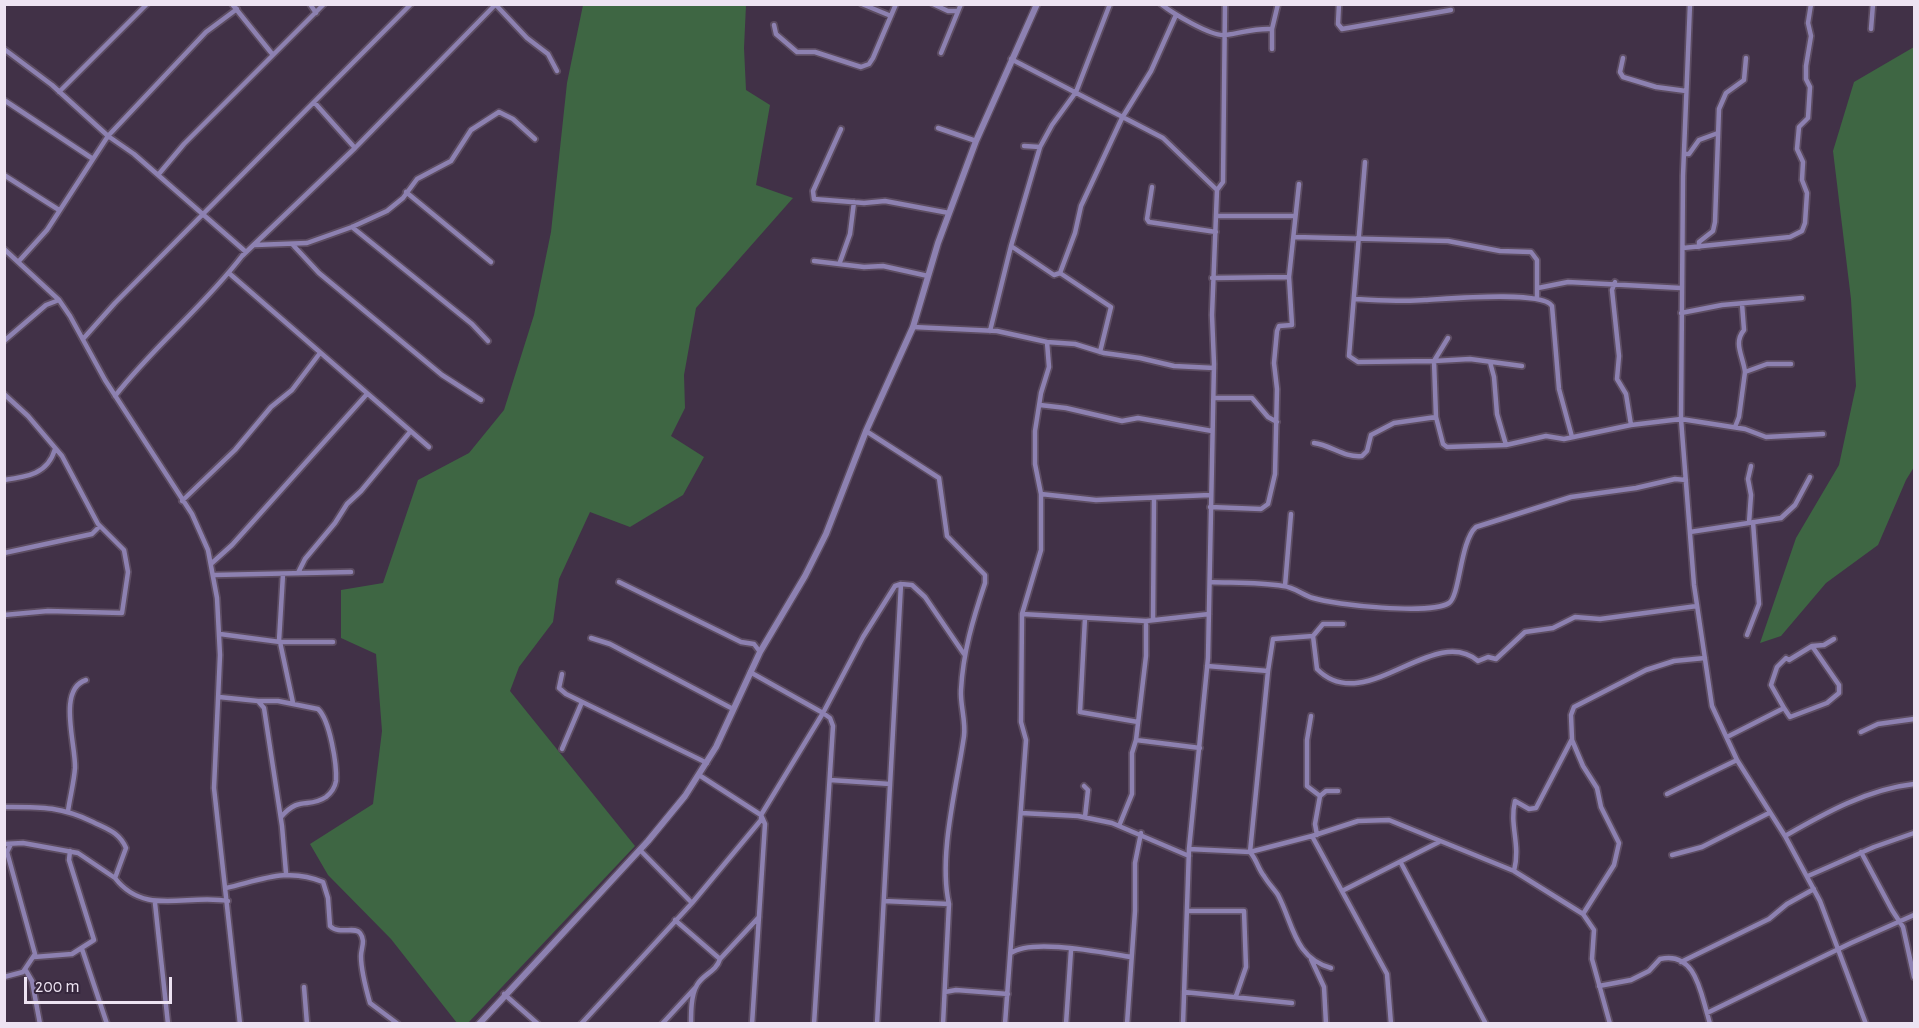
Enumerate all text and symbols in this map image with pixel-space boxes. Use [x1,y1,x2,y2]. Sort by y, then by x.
scale bar [27,965,176,1003]
text: 200 m [35,978,80,996]

